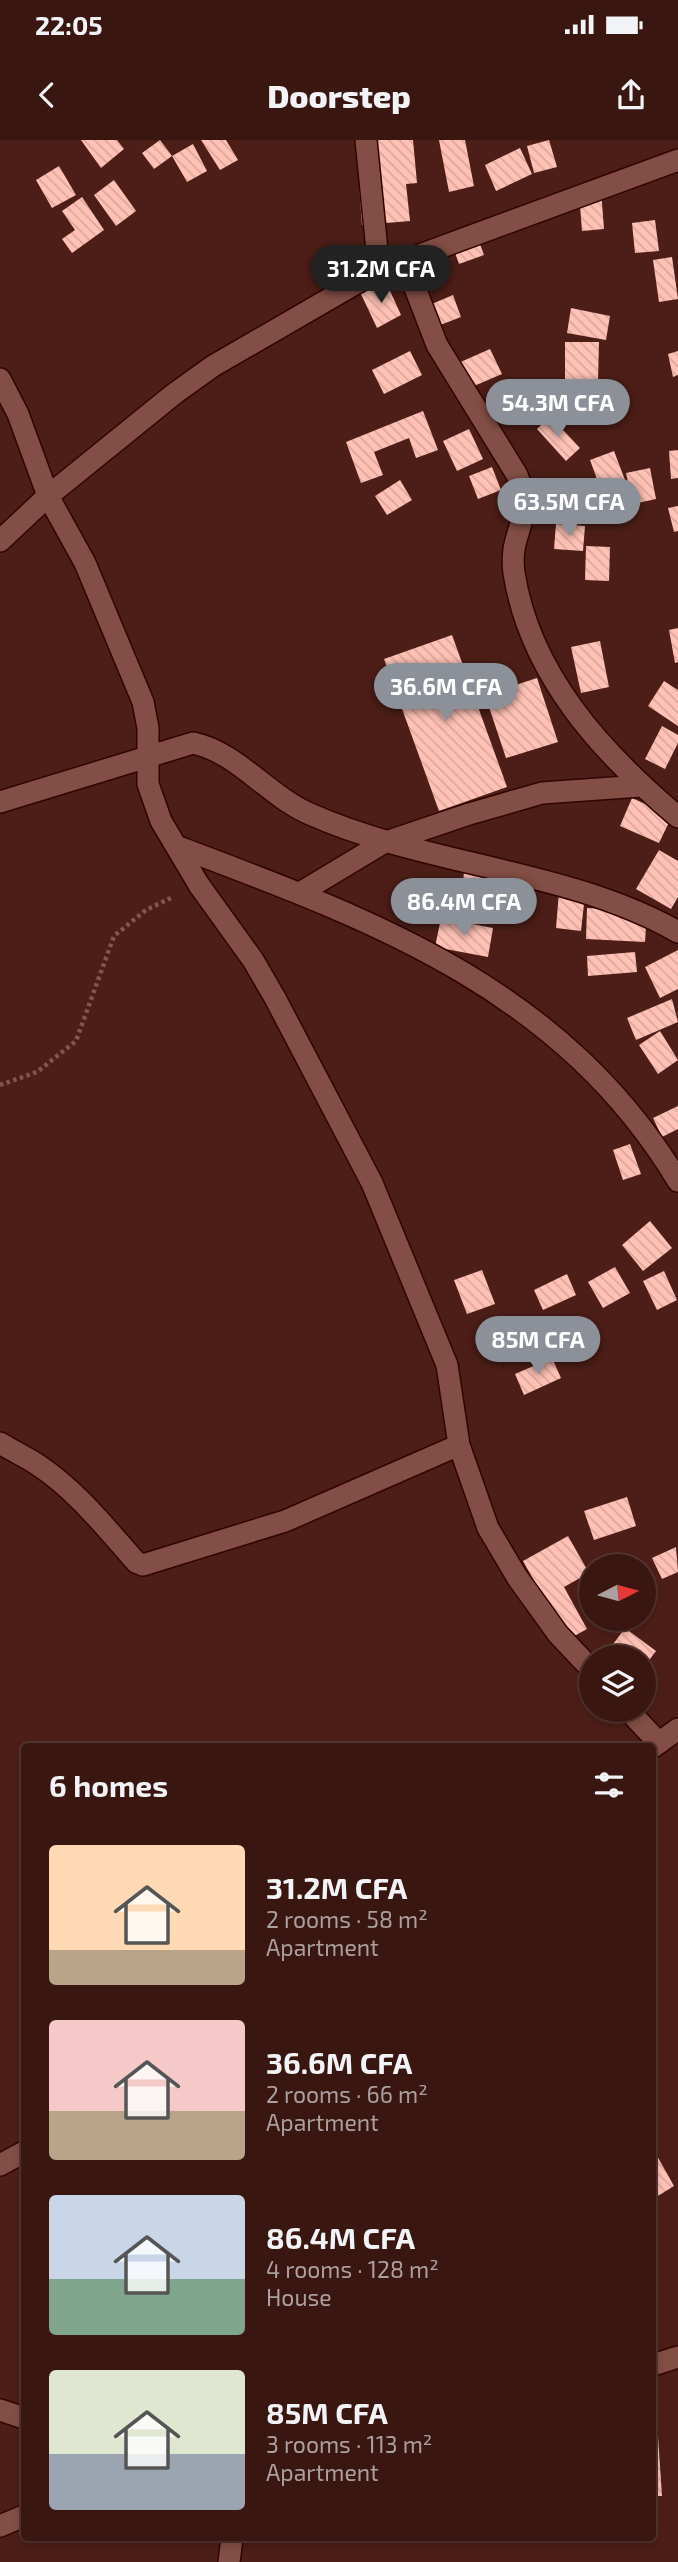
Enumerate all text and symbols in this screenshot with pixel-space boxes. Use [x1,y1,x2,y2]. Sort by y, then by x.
text: 22:05 [35,9,103,40]
icon: back [28,76,66,114]
text: Doorstep [267,76,411,114]
icon: share [612,76,650,114]
pin: 31.2M CFA [301,246,461,305]
text: 31.2M CFA [327,254,435,282]
pin: 54.3M CFA [478,380,638,439]
text: 54.3M CFA [502,388,614,416]
pin: 63.5M CFA [489,478,649,538]
text: 63.5M CFA [513,487,625,515]
pin: 36.6M CFA [366,664,526,723]
text: 36.6M CFA [390,672,502,700]
pin: 86.4M CFA [384,878,544,938]
text: 86.4M CFA [407,887,521,915]
pin: 85M CFA [473,1316,603,1376]
text: 85M CFA [491,1325,585,1353]
north arrow [579,1554,656,1631]
map controls [579,1554,656,1722]
button: layers [579,1645,656,1722]
icon: filters [590,1766,628,1804]
text: 6 homes [49,1767,168,1803]
text: 31.2M CFA [266,1869,407,1905]
icon: home [105,1873,189,1957]
text: 2 rooms · 58 m² [266,1905,428,1933]
text: Apartment [266,1933,379,1961]
text: 36.6M CFA [266,2044,412,2080]
icon: home [105,2048,189,2132]
text: 2 rooms · 66 m² [266,2080,428,2108]
text: Apartment [266,2108,379,2136]
text: 86.4M CFA [266,2219,415,2255]
icon: home [105,2223,189,2307]
text: 4 rooms · 128 m² [266,2255,439,2283]
text: House [266,2283,332,2311]
text: 85M CFA [266,2394,388,2430]
icon: home [105,2398,189,2482]
text: 3 rooms · 113 m² [266,2430,432,2458]
text: Apartment [266,2458,379,2486]

